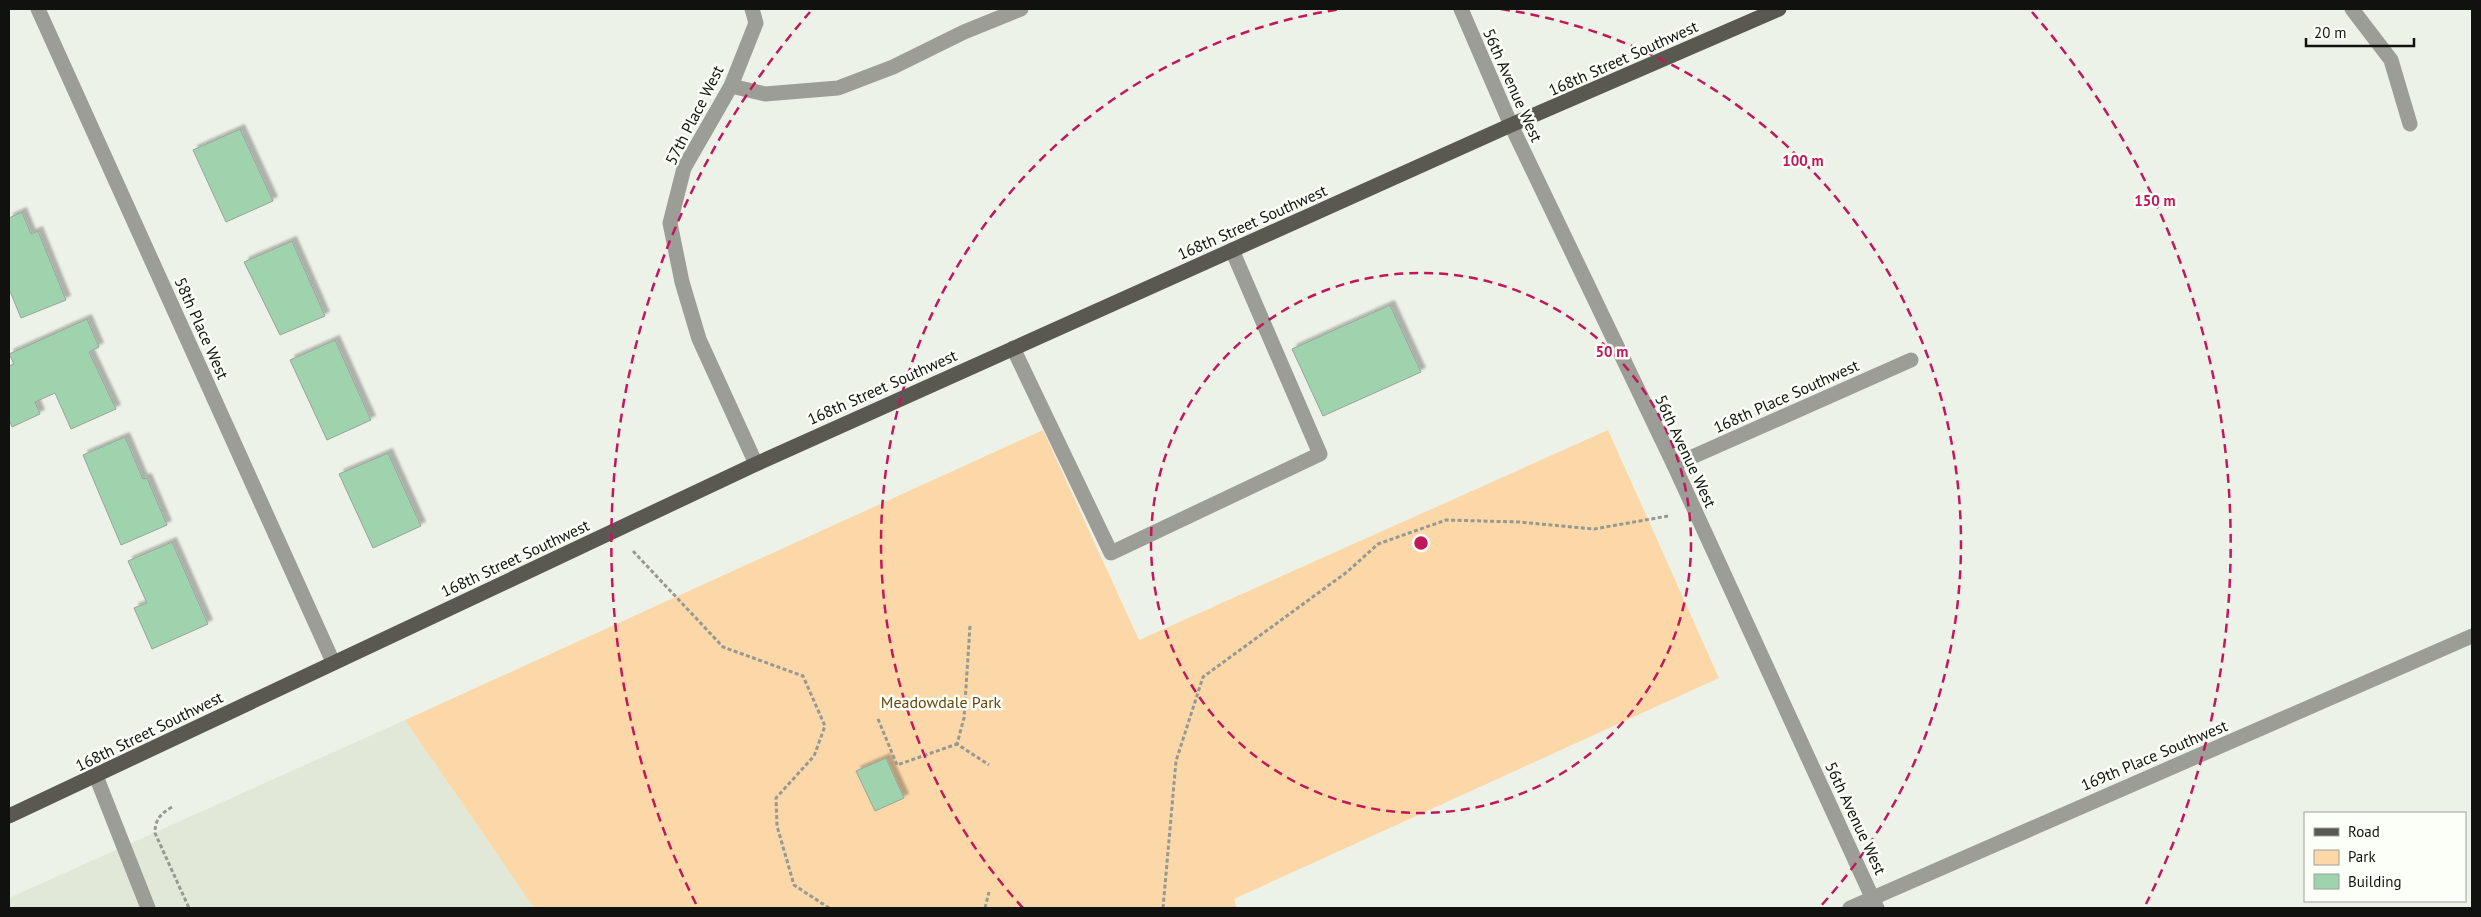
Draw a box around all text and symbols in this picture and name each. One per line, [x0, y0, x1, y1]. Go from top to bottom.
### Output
scale bar [2306, 15, 2414, 47]
street label: 168th Street Southwest [1545, 16, 1701, 100]
text: 20 m [2314, 23, 2347, 42]
street label: 56th Avenue West [1479, 25, 1547, 145]
street label: 57th Place West [660, 61, 728, 168]
text: 100 m [1782, 151, 1824, 170]
street label: 168th Street Southwest [1174, 180, 1330, 264]
text: 150 m [2134, 191, 2176, 210]
street label: 58th Place West [171, 274, 234, 382]
text: 50 m [1596, 342, 1628, 361]
street label: 168th Street Southwest [804, 345, 960, 429]
street label: 168th Place Southwest [1710, 355, 1862, 437]
street label: 56th Avenue West [1651, 391, 1721, 511]
street label: 168th Street Southwest [438, 515, 593, 601]
centre of rings [1412, 534, 1430, 552]
street label: 168th Street Southwest [72, 686, 226, 775]
park label: Meadowdale Park [881, 692, 1002, 712]
street label: 169th Place Southwest [2078, 715, 2231, 795]
street label: 56th Avenue West [1821, 758, 1891, 878]
legend [2304, 812, 2466, 902]
text: Road [2348, 822, 2380, 841]
text: Park [2348, 847, 2376, 866]
text: Building [2348, 872, 2402, 891]

